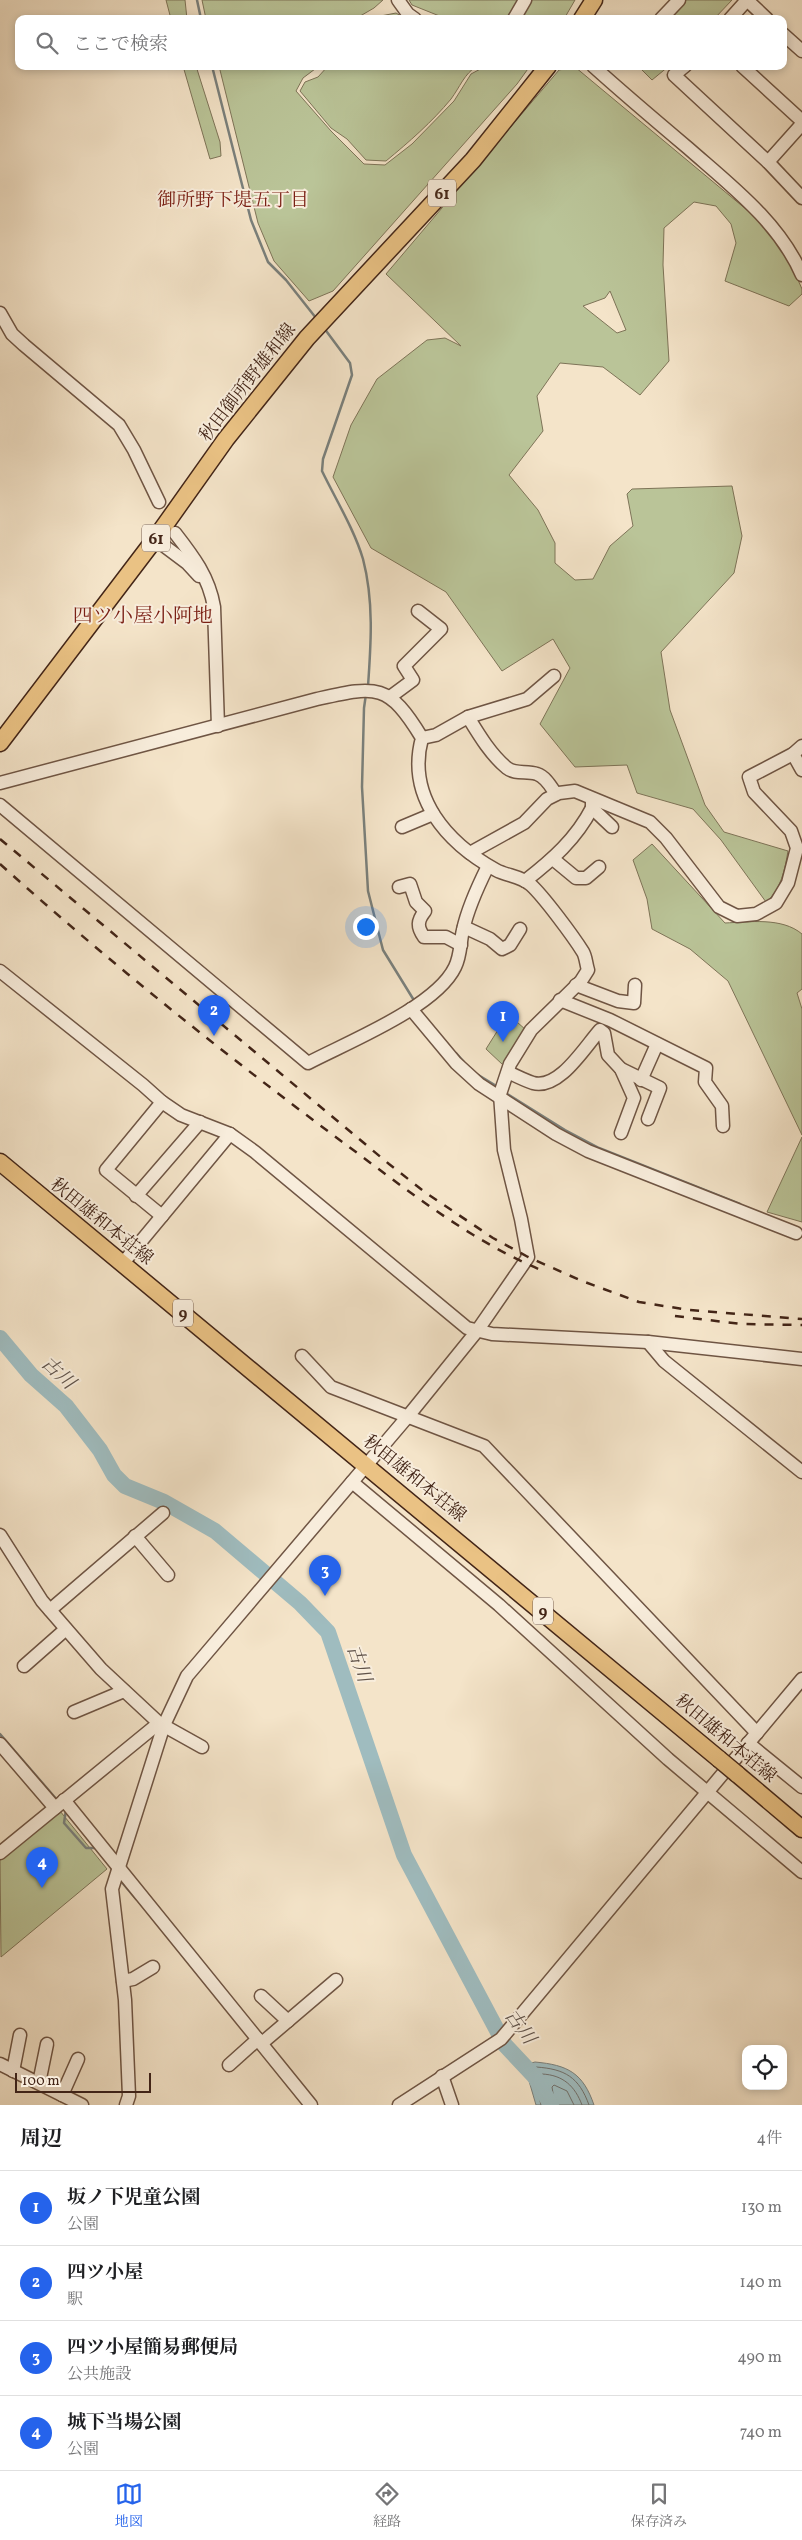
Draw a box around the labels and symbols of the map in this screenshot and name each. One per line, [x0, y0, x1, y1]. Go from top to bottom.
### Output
road number: 61 [428, 180, 456, 207]
district label: 御所野下堤五丁目 [157, 188, 309, 214]
street label: 秋田御所野雄和線 [194, 318, 302, 447]
road number: 61 [142, 524, 170, 552]
district label: 四ツ小屋小阿地 [73, 603, 213, 631]
your location [353, 914, 379, 940]
pin: 2 [198, 995, 230, 1036]
pin: 1 [487, 1001, 519, 1042]
street label: 秋田雄和本荘線 [44, 1173, 158, 1272]
road number: 9 [173, 1300, 193, 1326]
water label: 古川 [35, 1351, 82, 1397]
street label: 秋田雄和本荘線 [357, 1430, 471, 1529]
pin: 3 [309, 1555, 341, 1596]
road number: 9 [533, 1598, 553, 1624]
water label: 古川 [340, 1641, 377, 1688]
street label: 秋田雄和本荘線 [669, 1689, 781, 1789]
pin: 4 [26, 1847, 58, 1888]
water label: 古川 [498, 2004, 542, 2052]
scale bar [15, 2070, 151, 2093]

